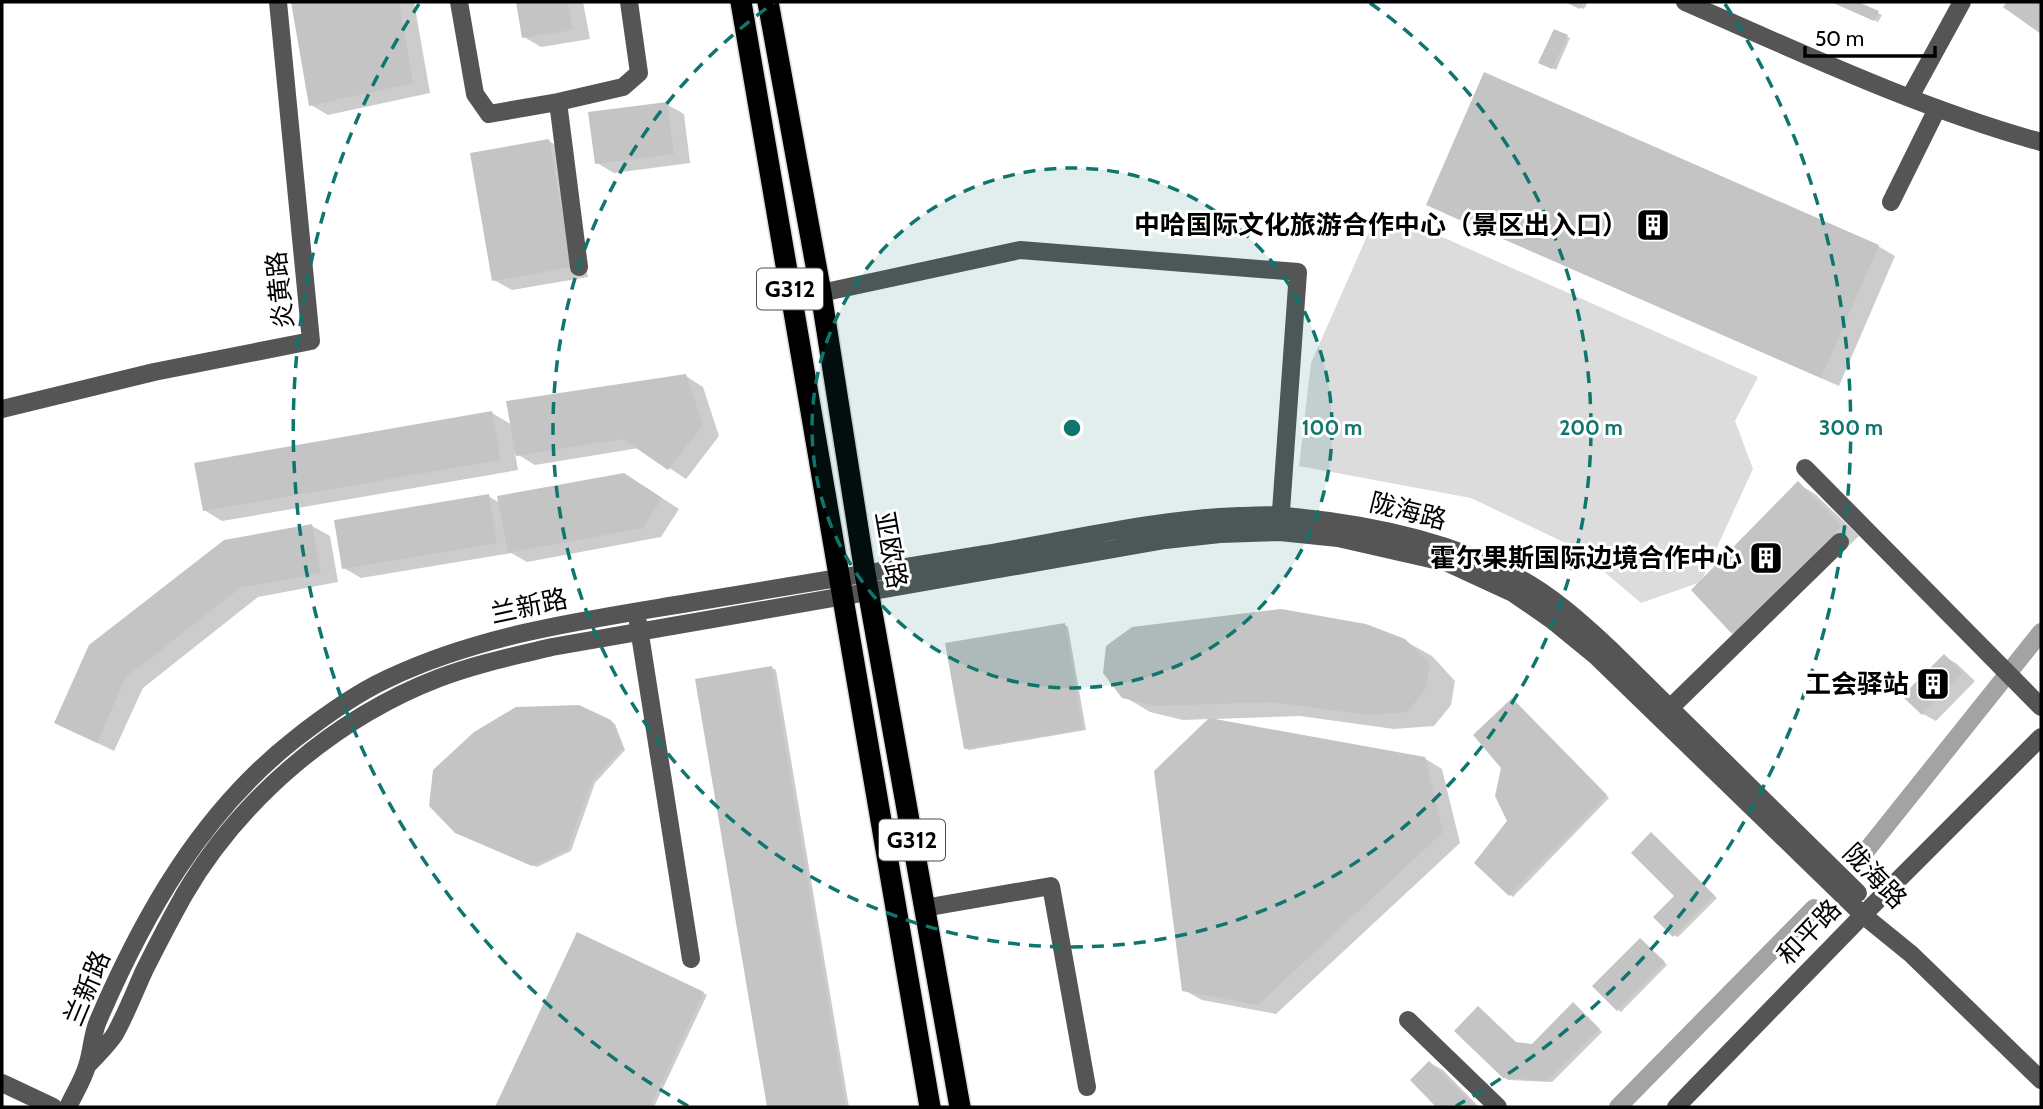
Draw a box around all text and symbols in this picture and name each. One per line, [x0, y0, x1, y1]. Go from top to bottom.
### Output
scale bar [1805, 14, 1934, 58]
text: 50 m [1815, 26, 1864, 51]
building icon: 中哈国际文化旅游合作中心（景区出入口） [1634, 206, 1672, 244]
place label: 中哈国际文化旅游合作中心（景区出入口） [1134, 209, 1628, 241]
street label: 炎黄路 [260, 250, 300, 330]
road number: G312 [757, 268, 823, 310]
text: 100 m [1302, 415, 1362, 440]
text: 200 m [1559, 415, 1623, 440]
text: 300 m [1819, 415, 1883, 440]
centre of rings [1060, 416, 1084, 440]
street label: 陇海路 [1366, 486, 1450, 536]
street label: 亚欧路 [868, 509, 914, 591]
building icon: 霍尔果斯国际边境合作中心 [1747, 539, 1785, 577]
place label: 霍尔果斯国际边境合作中心 [1430, 542, 1742, 574]
street label: 兰新路 [488, 582, 570, 630]
building icon: 工会驿站 [1914, 665, 1952, 703]
place label: 工会驿站 [1805, 668, 1909, 700]
road number: G312 [879, 820, 945, 860]
street label: 陇海路 [1836, 837, 1914, 915]
street label: 和平路 [1770, 893, 1848, 971]
street label: 兰新路 [57, 946, 117, 1030]

